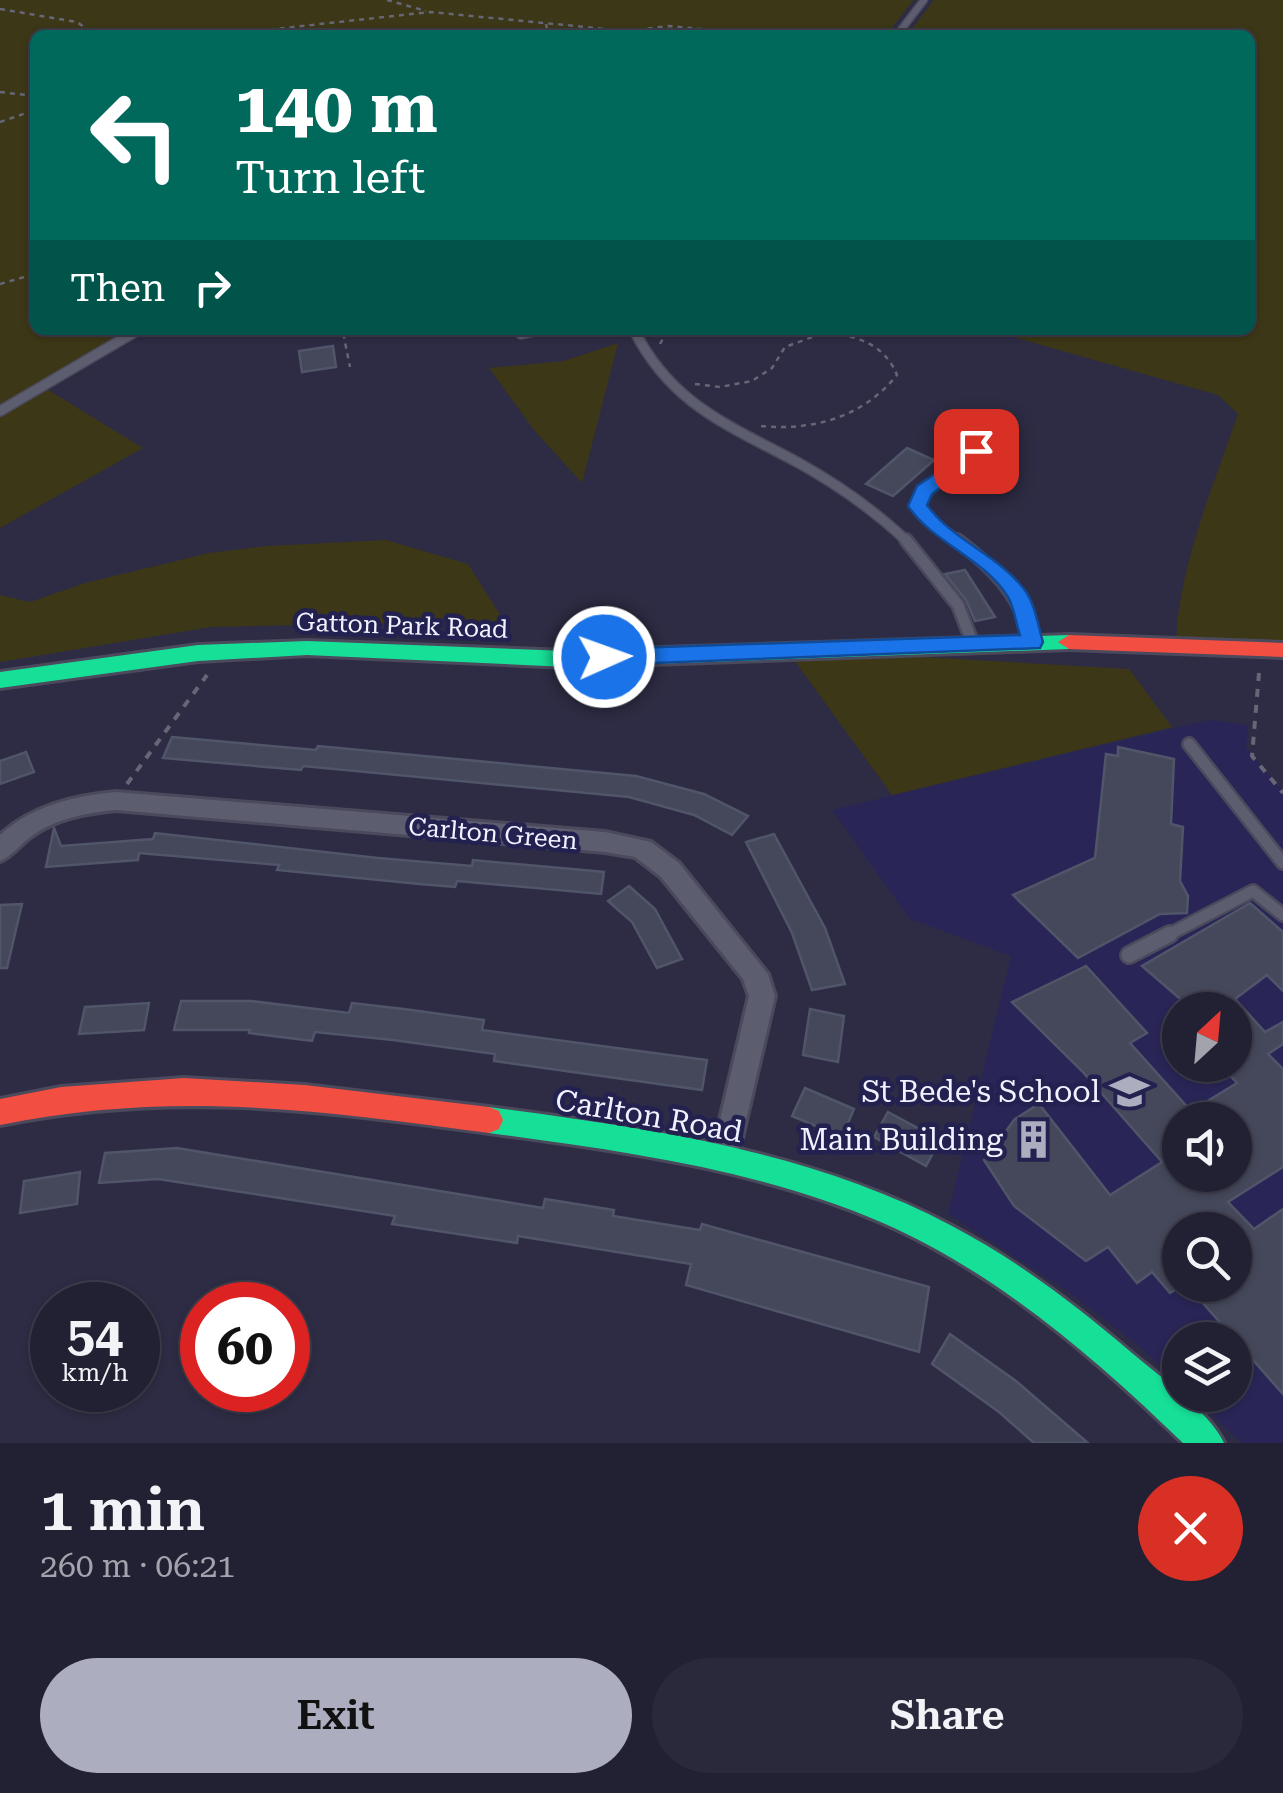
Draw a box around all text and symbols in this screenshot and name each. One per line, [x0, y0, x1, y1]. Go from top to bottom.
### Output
text: 140 m [235, 67, 438, 149]
icon: left [70, 70, 200, 200]
text: Turn left [235, 151, 425, 204]
icon: right [185, 260, 240, 315]
text: Then [70, 266, 165, 310]
pin [934, 409, 1019, 494]
icon: arrive [949, 424, 1004, 479]
position arrow [552, 605, 656, 709]
street label: Gatton Park Road [295, 607, 509, 644]
street label: Carlton Green [407, 812, 579, 855]
north arrow [1162, 992, 1252, 1082]
map controls [1162, 992, 1252, 1412]
school or university icon: St Bede's School [1109, 1071, 1151, 1113]
place label: St Bede's School [861, 1074, 1100, 1109]
street label: Carlton Road [553, 1082, 745, 1149]
button: sound [1162, 1102, 1252, 1192]
building icon: Main Building [1012, 1119, 1054, 1161]
place label: Main Building [799, 1122, 1003, 1157]
button: search [1162, 1212, 1252, 1302]
speed limit sign: 60 [180, 1282, 310, 1412]
text: 54 [67, 1306, 123, 1364]
button: layers [1162, 1322, 1252, 1412]
text: km/h [62, 1358, 128, 1387]
text: 1 min [40, 1474, 205, 1545]
button: close [1138, 1476, 1243, 1581]
text: 260 m · 06:21 [40, 1547, 235, 1585]
button: Exit [40, 1658, 632, 1773]
button: Share [652, 1658, 1243, 1773]

